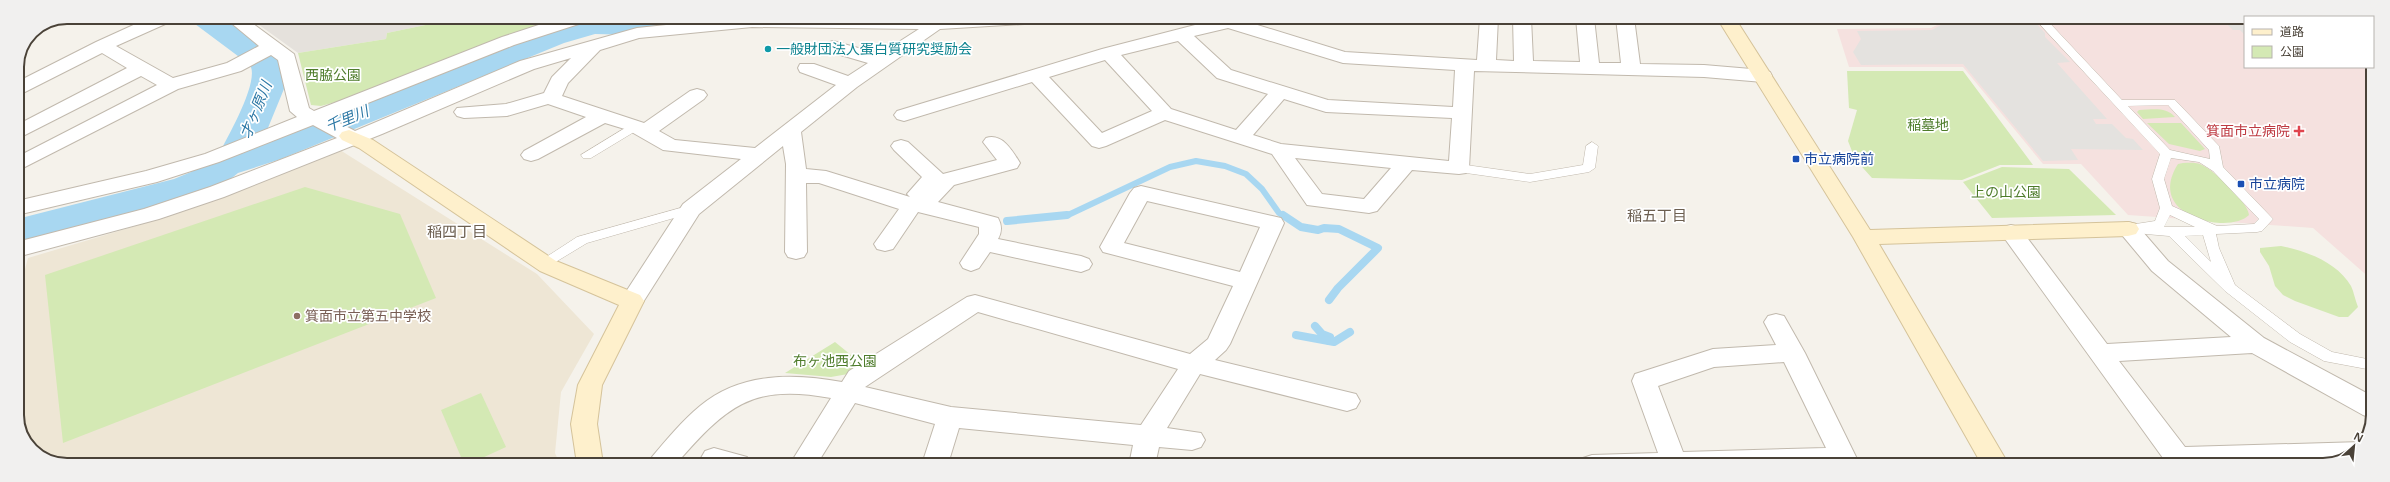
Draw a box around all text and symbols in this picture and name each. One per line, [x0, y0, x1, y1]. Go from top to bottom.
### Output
legend [2244, 16, 2374, 68]
text: 道路 [2280, 23, 2304, 40]
place label: 一般財団法人蛋白質研究奨励会 [776, 39, 972, 58]
text: 公園 [2280, 43, 2304, 60]
marker: 一般財団法人蛋白質研究奨励会 [763, 44, 773, 54]
park label: 西脇公園 [305, 65, 361, 84]
water label: 才ヶ原川 [235, 76, 276, 141]
water label: 千里川 [322, 100, 373, 136]
park label: 稲墓地 [1907, 115, 1949, 134]
place label: 箕面市立病院 [2206, 121, 2290, 140]
marker: 箕面市立病院 [2293, 125, 2305, 137]
place label: 市立病院前 [1804, 149, 1874, 168]
marker: 市立病院前 [1791, 154, 1801, 164]
place label: 市立病院 [2249, 174, 2305, 193]
marker: 市立病院 [2236, 179, 2246, 189]
park label: 上の山公園 [1971, 182, 2041, 201]
district label: 稲五丁目 [1627, 205, 1687, 225]
district label: 稲四丁目 [427, 221, 487, 241]
place label: 箕面市立第五中学校 [305, 306, 431, 325]
marker: 箕面市立第五中学校 [292, 311, 302, 321]
park label: 布ヶ池西公園 [793, 351, 877, 370]
north arrow [2334, 426, 2374, 466]
text: N [2351, 428, 2366, 445]

